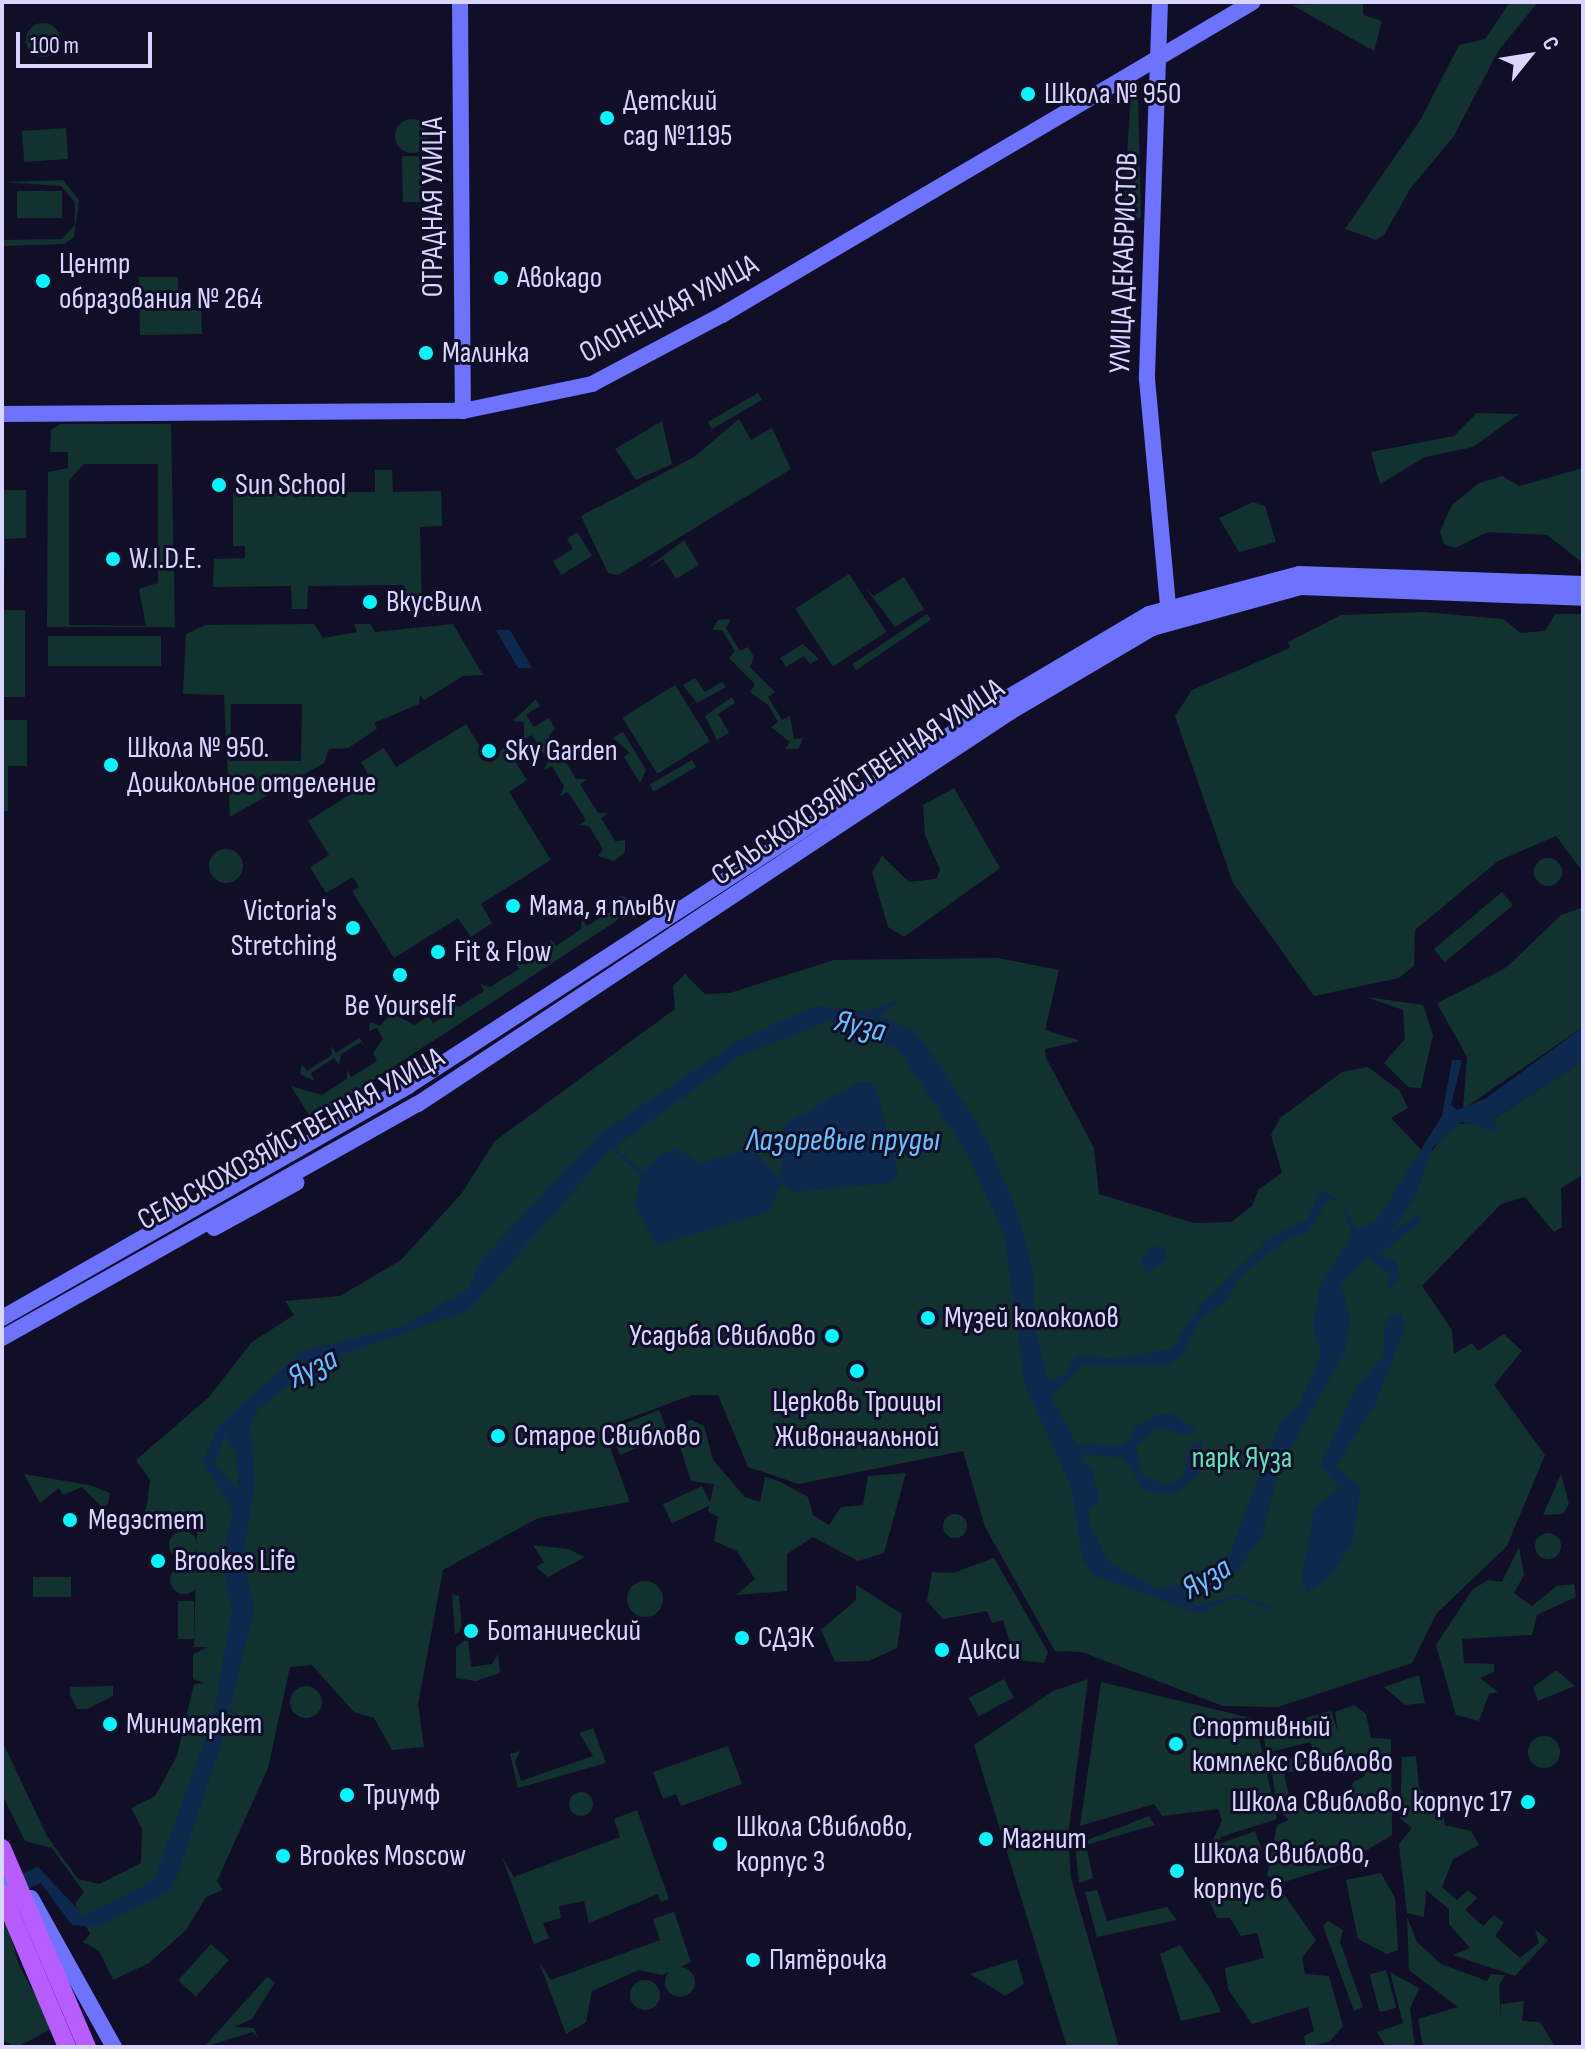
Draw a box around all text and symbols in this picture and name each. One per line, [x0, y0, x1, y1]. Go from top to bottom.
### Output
scale bar [20, 16, 156, 66]
north arrow [1489, 16, 1569, 96]
text: 100 m [30, 31, 79, 60]
text: С [1536, 32, 1565, 55]
place label: Школа № 950 [1044, 76, 1181, 112]
place label: Детский сад №1195 [623, 83, 732, 154]
marker: Школа № 950 [1019, 85, 1037, 103]
marker: Детский сад №1195 [598, 109, 616, 127]
street label: ОТРАДНАЯ УЛИЦА [415, 117, 451, 297]
street label: УЛИЦА ДЕКАБРИСТОВ [1102, 152, 1146, 374]
place label: Центр образования № 264 [59, 246, 263, 316]
street label: ОЛОНЕЦКАЯ УЛИЦА [573, 247, 765, 371]
place label: Авокадо [517, 260, 602, 296]
marker: Авокадо [492, 269, 510, 287]
marker: Центр образования № 264 [34, 272, 52, 290]
place label: Малинка [442, 335, 530, 371]
marker: Малинка [417, 344, 435, 362]
place label: Sun School [235, 467, 346, 503]
marker: Sun School [210, 476, 228, 494]
place label: W.I.D.E. [129, 541, 202, 577]
marker: W.I.D.E. [104, 550, 122, 568]
place label: ВкусВилл [386, 584, 482, 620]
marker: ВкусВилл [361, 593, 379, 611]
street label: СЕЛЬСКОХОЗЯЙСТВЕННАЯ УЛИЦА [705, 671, 1011, 893]
place label: Школа № 950. Дошкольное отделение [127, 730, 376, 800]
place label: Sky Garden [505, 733, 618, 769]
marker: Sky Garden [480, 742, 498, 760]
marker: Школа № 950. Дошкольное отделение [102, 756, 120, 774]
place label: Мама, я плыву [529, 888, 676, 924]
place label: Victoria's Stretching [231, 893, 337, 964]
marker: Мама, я плыву [504, 897, 522, 915]
marker: Victoria's Stretching [344, 919, 362, 937]
place label: Fit & Flow [454, 934, 551, 970]
marker: Fit & Flow [429, 943, 447, 961]
marker: Be Yourself [391, 966, 409, 984]
place label: Be Yourself [344, 988, 456, 1024]
water label: Яуза [831, 1003, 889, 1051]
street label: СЕЛЬСКОХОЗЯЙСТВЕННАЯ УЛИЦА [132, 1040, 450, 1238]
water label: Лазоревые пруды [746, 1122, 940, 1160]
place label: Музей колоколов [944, 1300, 1119, 1336]
marker: Музей колоколов [919, 1309, 937, 1327]
place label: Усадьба Свиблово [629, 1318, 816, 1354]
marker: Усадьба Свиблово [823, 1327, 841, 1345]
water label: Яуза [282, 1340, 344, 1398]
marker: Церковь Троицы Живоначальной [848, 1362, 866, 1380]
place label: Церковь Троицы Живоначальной [772, 1384, 942, 1454]
place label: Старое Свиблово [514, 1418, 701, 1454]
marker: Старое Свиблово [489, 1427, 507, 1445]
park label: парк Яуза [1192, 1440, 1292, 1476]
place label: Медэстет [88, 1502, 204, 1538]
marker: Медэстет [59, 1509, 81, 1531]
place label: Brookes Life [174, 1543, 296, 1579]
water label: Яуза [1175, 1549, 1239, 1609]
marker: Brookes Life [149, 1552, 167, 1570]
place label: Ботанический [487, 1613, 641, 1649]
place label: СДЭК [758, 1620, 814, 1656]
marker: Ботанический [462, 1622, 480, 1640]
marker: СДЭК [733, 1629, 751, 1647]
place label: Дикси [958, 1632, 1020, 1668]
marker: Дикси [933, 1641, 951, 1659]
place label: Минимаркет [126, 1706, 262, 1742]
place label: Спортивный комплекс Свиблово [1192, 1709, 1393, 1780]
marker: Минимаркет [101, 1715, 119, 1733]
marker: Спортивный комплекс Свиблово [1167, 1735, 1185, 1753]
place label: Триумф [363, 1777, 440, 1813]
place label: Школа Свиблово, корпус 17 [1231, 1784, 1512, 1820]
marker: Триумф [338, 1786, 356, 1804]
marker: Школа Свиблово, корпус 17 [1519, 1793, 1537, 1811]
place label: Школа Свиблово, корпус 3 [736, 1809, 913, 1880]
place label: Магнит [1002, 1821, 1087, 1857]
marker: Магнит [977, 1830, 995, 1848]
marker: Школа Свиблово, корпус 3 [711, 1835, 729, 1853]
place label: Школа Свиблово, корпус 6 [1193, 1836, 1370, 1906]
place label: Brookes Moscow [299, 1838, 466, 1874]
marker: Brookes Moscow [274, 1847, 292, 1865]
marker: Школа Свиблово, корпус 6 [1168, 1862, 1186, 1880]
place label: Пятёрочка [769, 1942, 887, 1978]
marker: Пятёрочка [744, 1951, 762, 1969]

